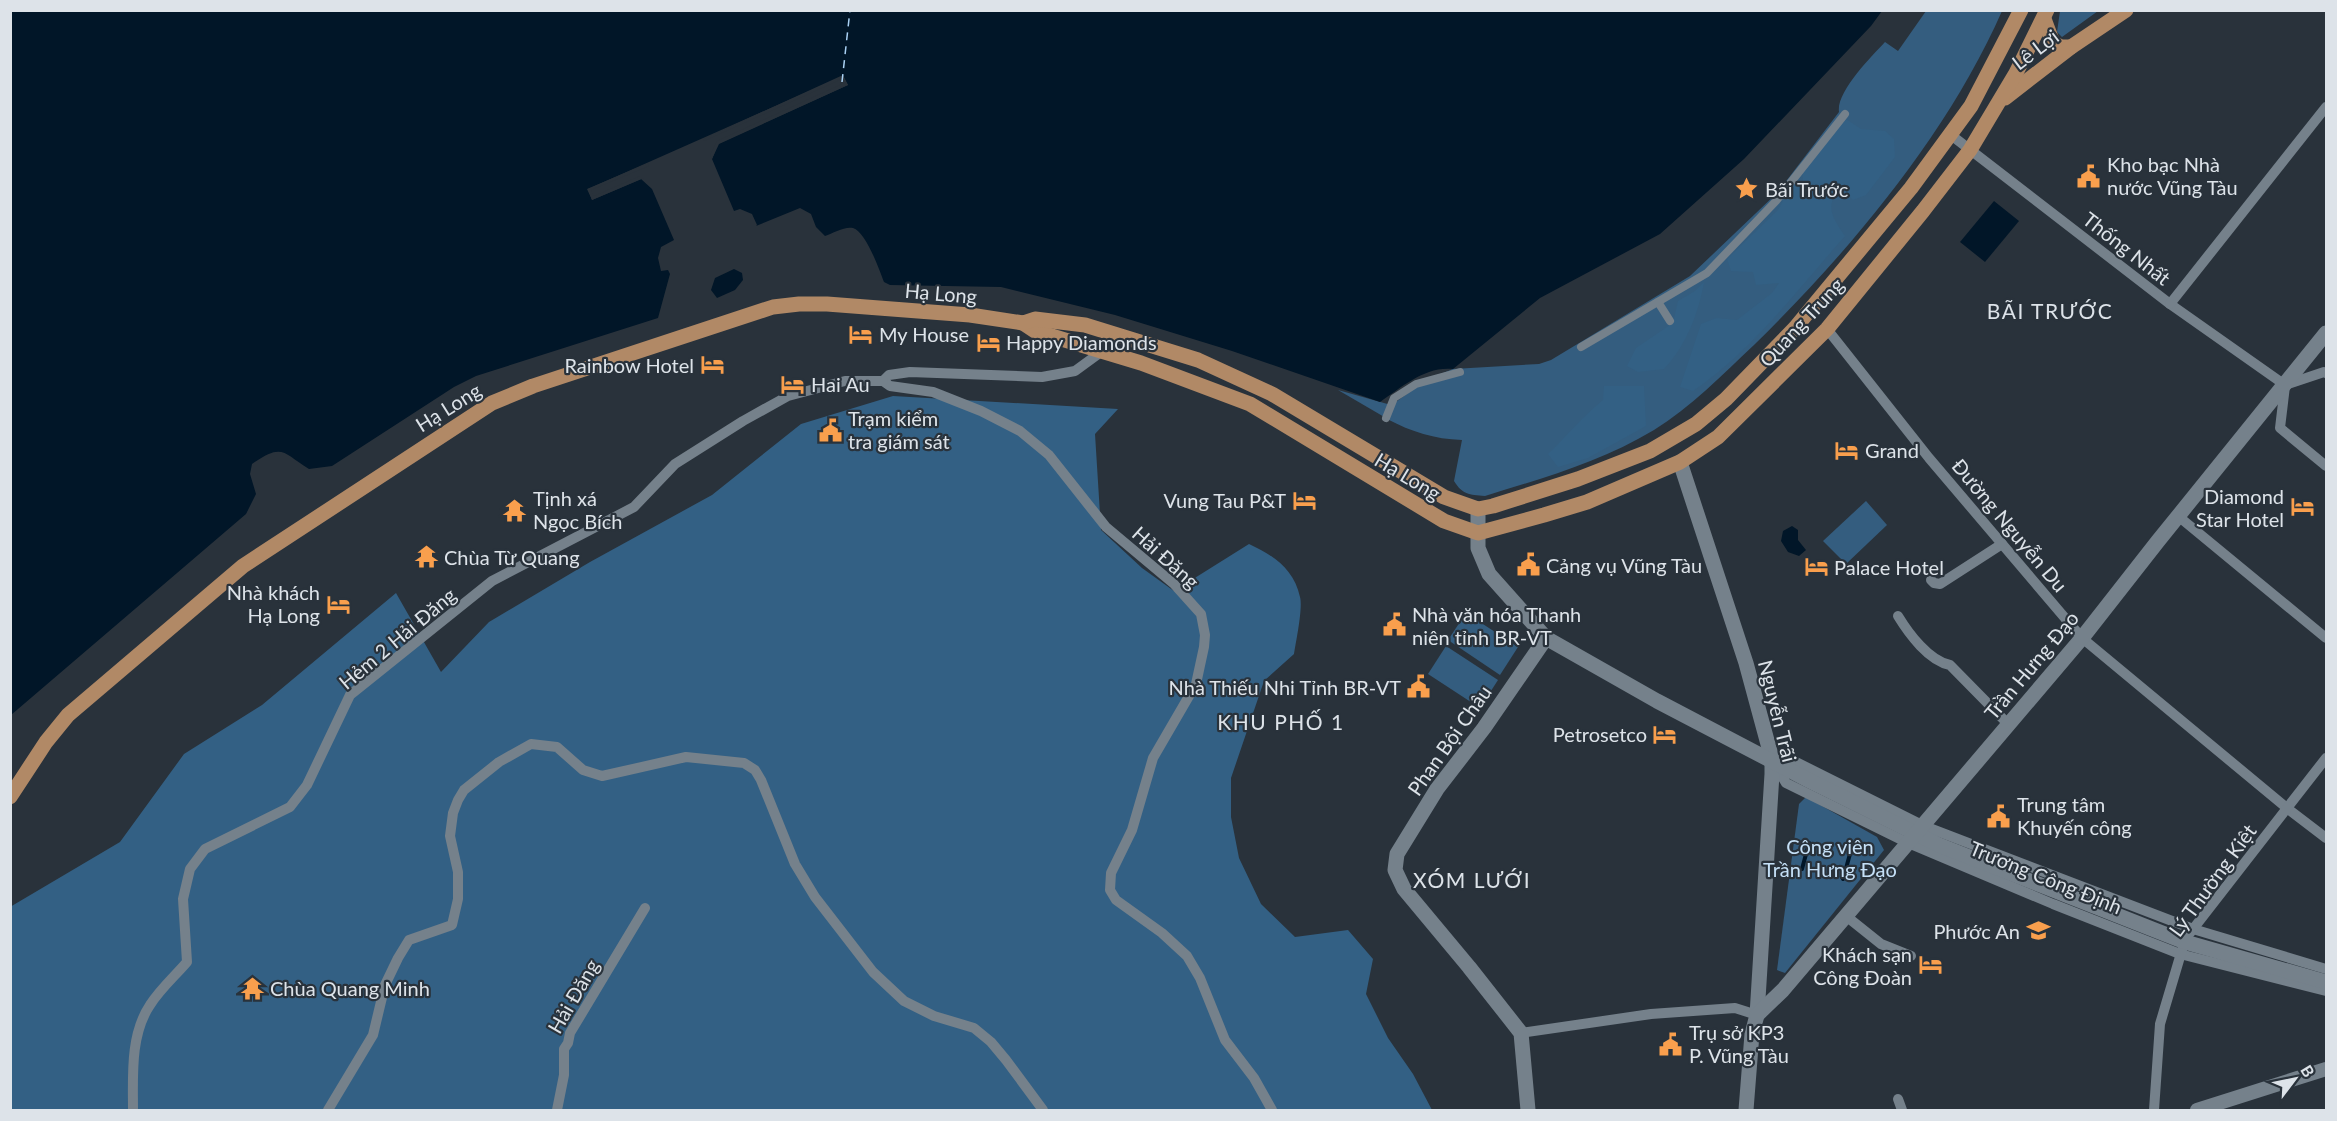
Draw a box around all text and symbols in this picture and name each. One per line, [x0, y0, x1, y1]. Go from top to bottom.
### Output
street label: Lê Lợi [2007, 24, 2063, 74]
place label: Kho bạc Nhà nước Vũng Tàu [2107, 152, 2238, 199]
public building icon: Kho bạc Nhà nước Vũng Tàu [2076, 163, 2102, 189]
place icon: Bãi Trước [1734, 176, 1760, 202]
place label: Bãi Trước [1765, 177, 1849, 201]
street label: Thống Nhất [2079, 207, 2175, 289]
street label: Quang Trung [1754, 273, 1848, 371]
street label: Hạ Long [904, 278, 978, 308]
district label: BÃI TRƯỚC [1987, 298, 2113, 323]
hotel icon: My House [848, 321, 874, 347]
place label: My House [879, 322, 969, 346]
hotel icon: Happy Diamonds [975, 329, 1001, 355]
place label: Happy Diamonds [1006, 330, 1157, 354]
hotel icon: Rainbow Hotel [699, 352, 725, 378]
place label: Rainbow Hotel [564, 353, 694, 377]
hotel icon: Hai Au [780, 371, 806, 397]
place label: Hai Au [811, 372, 870, 396]
street label: Hạ Long [411, 378, 485, 436]
place label: Trạm kiểm tra giám sát [848, 406, 950, 453]
public building icon: Trạm kiểm tra giám sát [817, 417, 843, 443]
hotel icon: Grand [1834, 437, 1860, 463]
place label: Grand [1865, 438, 1919, 462]
street label: Hạ Long [1371, 447, 1445, 505]
street label: Đường Nguyễn Du [1947, 454, 2073, 596]
place label: Diamond Star Hotel [2196, 484, 2284, 531]
place label: Tịnh xá Ngọc Bích [533, 486, 622, 533]
hotel icon: Vung Tau P&T [1291, 487, 1317, 513]
place label: Vung Tau P&T [1164, 488, 1286, 512]
hotel icon: Diamond Star Hotel [2289, 494, 2315, 520]
temple icon: Tịnh xá Ngọc Bích [502, 497, 528, 523]
street label: Hải Đăng [1128, 521, 1204, 593]
temple icon: Chùa Từ Quang [413, 544, 439, 570]
place label: Chùa Từ Quang [444, 545, 580, 569]
public building icon: Cảng vụ Vũng Tàu [1515, 552, 1541, 578]
place label: Cảng vụ Vũng Tàu [1546, 553, 1702, 577]
hotel icon: Palace Hotel [1803, 554, 1829, 580]
place label: Palace Hotel [1834, 555, 1944, 579]
place label: Nhà khách Hạ Long [227, 580, 320, 627]
street label: Hẻm 2 Hải Đăng [334, 582, 460, 694]
hotel icon: Nhà khách Hạ Long [325, 591, 351, 617]
place label: Nhà văn hóa Thanh niên tỉnh BR-VT [1412, 602, 1581, 649]
street label: Trần Hưng Đạo [1979, 606, 2083, 724]
public building icon: Nhà văn hóa Thanh niên tỉnh BR-VT [1381, 612, 1407, 638]
street label: Nguyễn Trãi [1754, 658, 1802, 764]
public building icon: Nhà Thiếu Nhi Tỉnh BR-VT [1406, 674, 1432, 700]
place label: Nhà Thiếu Nhi Tỉnh BR-VT [1169, 675, 1401, 699]
street label: Phan Bội Châu [1402, 680, 1496, 800]
district label: KHU PHỐ 1 [1217, 709, 1345, 734]
hotel icon: Petrosetco [1652, 721, 1678, 747]
place label: Petrosetco [1553, 722, 1647, 746]
place label: Trung tâm Khuyến công [2017, 792, 2132, 839]
public building icon: Trung tâm Khuyến công [1986, 803, 2012, 829]
street label: Lý Thường Kiệt [2163, 819, 2261, 941]
park label: Công viên Trần Hưng Đạo [1763, 834, 1897, 881]
street label: Trương Công Định [1966, 836, 2126, 918]
district label: XÓM LƯỚI [1413, 867, 1531, 892]
school or university icon: Phước An [2025, 918, 2051, 944]
place label: Phước An [1933, 919, 2020, 943]
place label: Khách sạn Công Đoàn [1813, 942, 1912, 989]
hotel icon: Khách sạn Công Đoàn [1917, 952, 1943, 978]
street label: Hải Đăng [542, 955, 604, 1037]
temple icon: Chùa Quang Minh [239, 975, 265, 1001]
place label: Chùa Quang Minh [270, 976, 430, 1000]
place label: Trụ sở KP3 P. Vũng Tàu [1689, 1020, 1789, 1067]
public building icon: Trụ sở KP3 P. Vũng Tàu [1658, 1031, 1684, 1057]
north arrow [2265, 1049, 2325, 1109]
text: B [2297, 1061, 2319, 1080]

